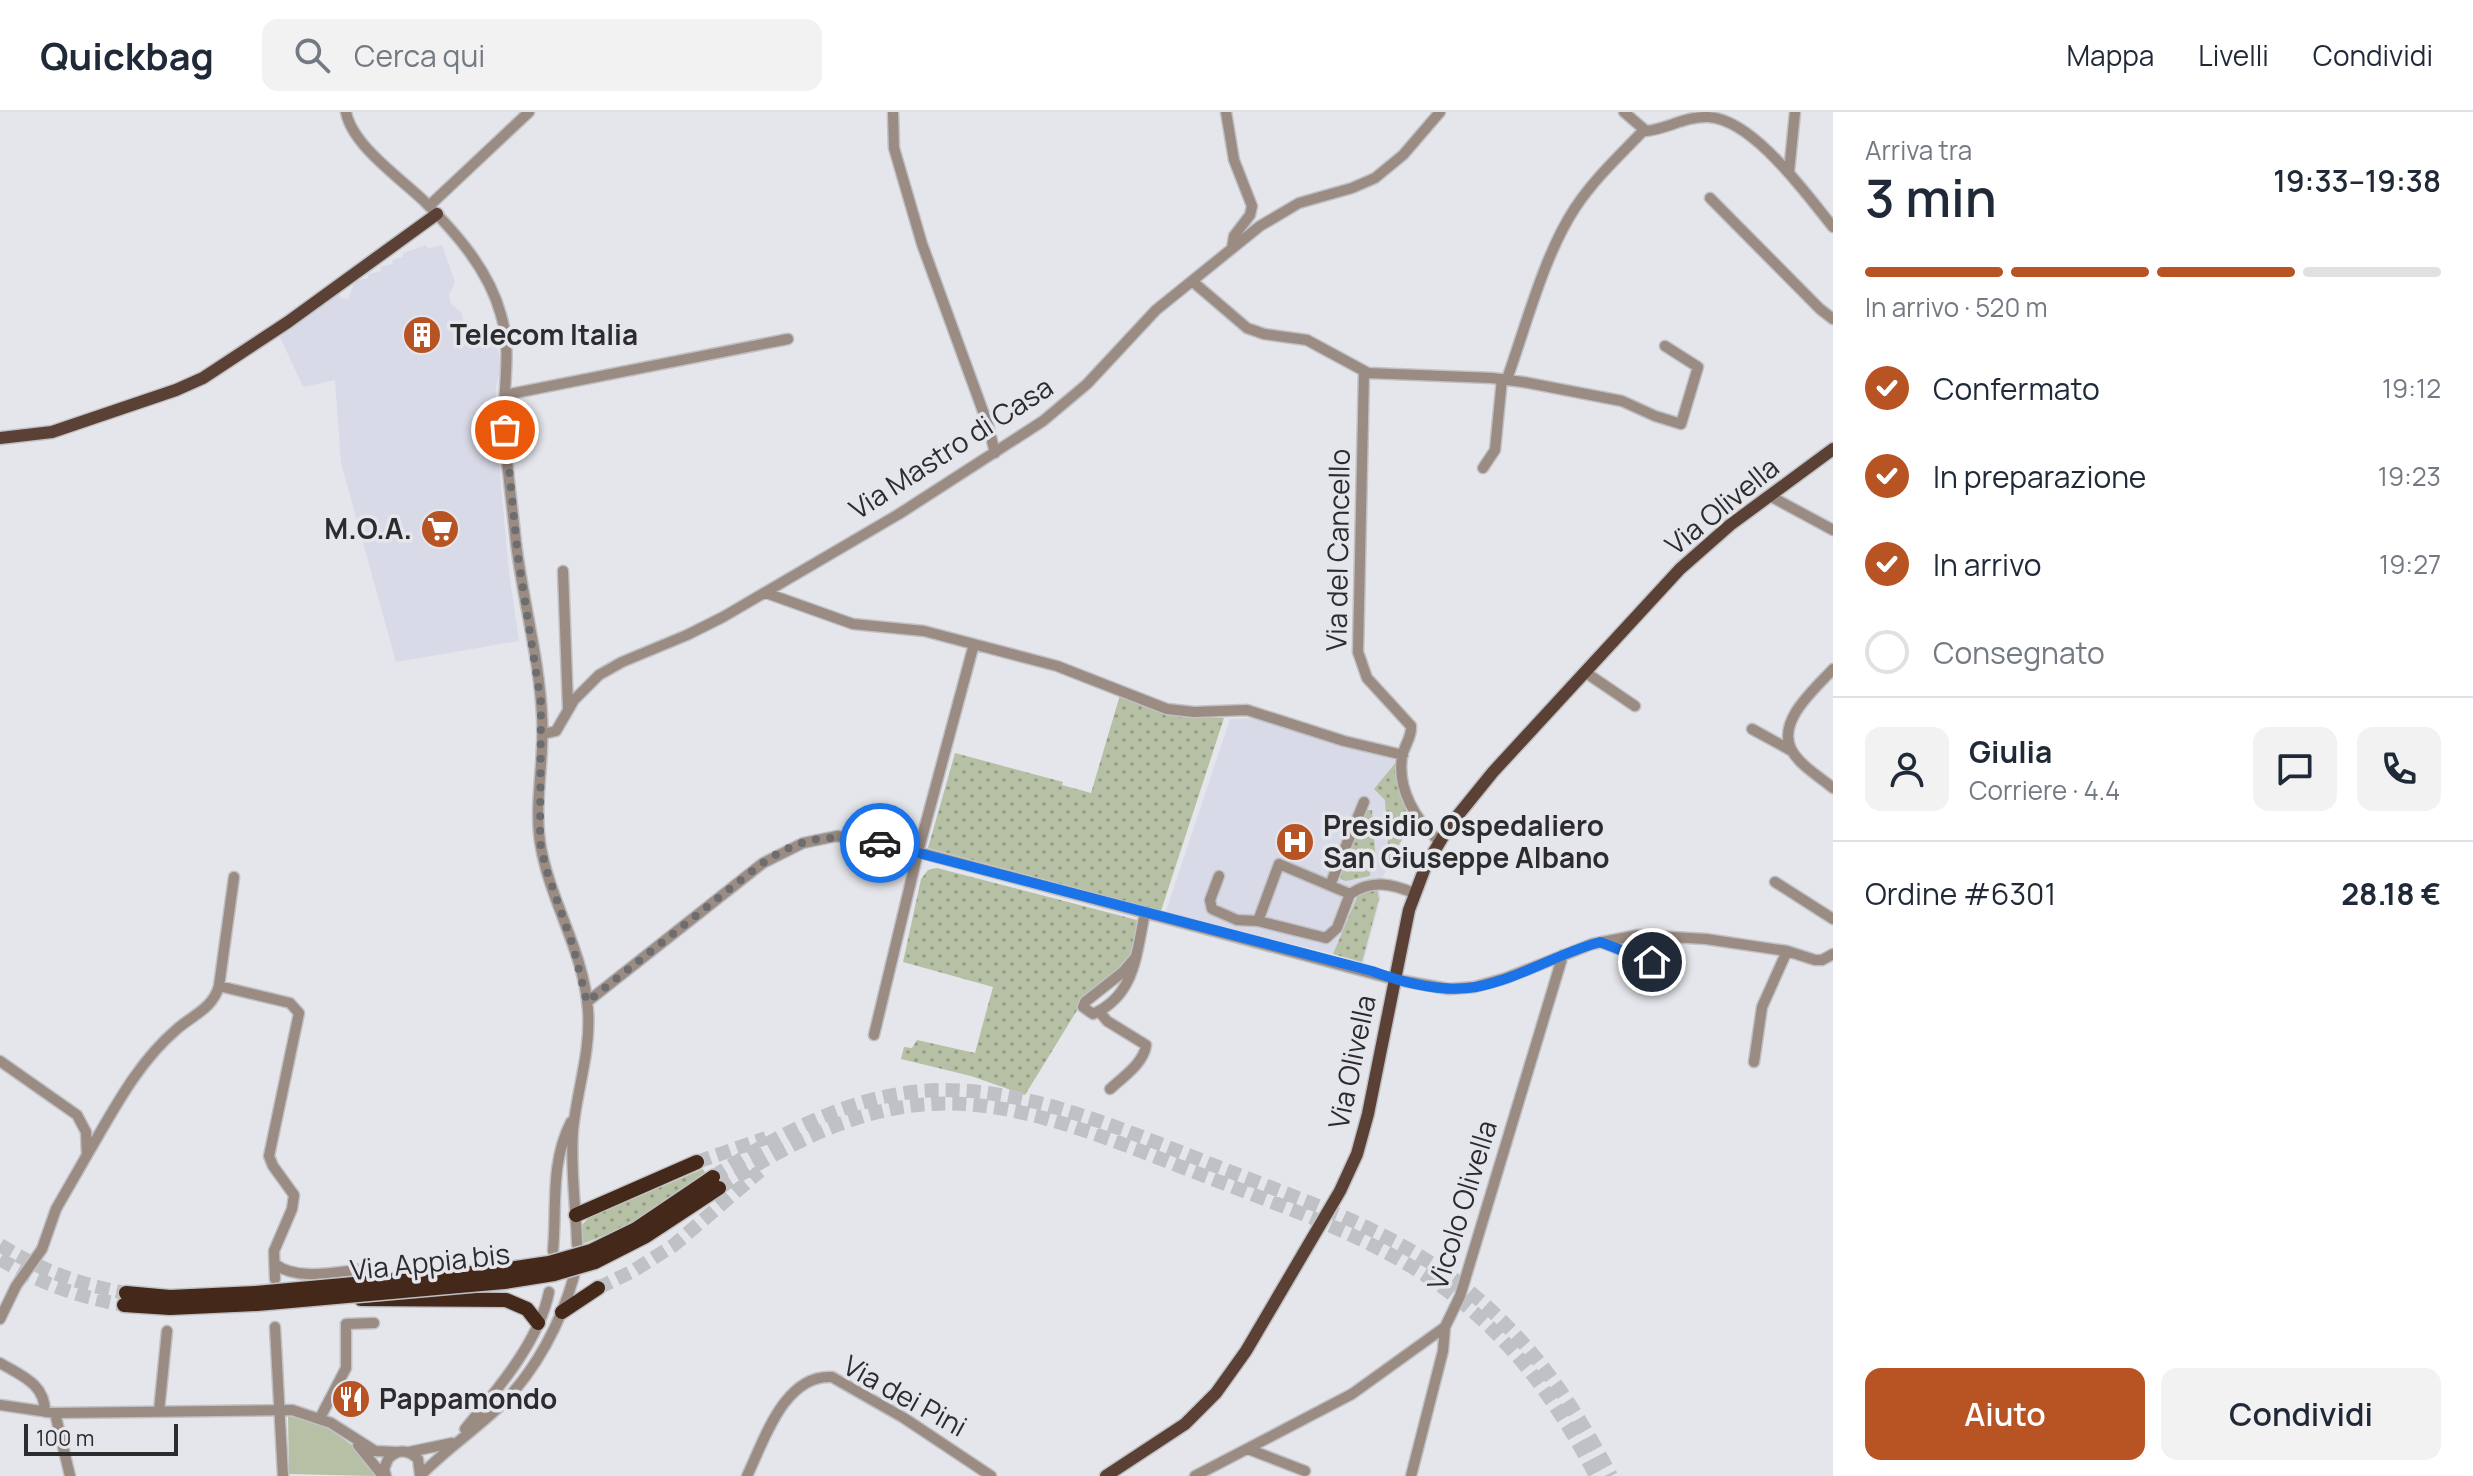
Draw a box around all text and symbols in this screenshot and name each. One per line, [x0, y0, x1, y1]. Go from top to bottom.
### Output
search box [262, 19, 822, 91]
text: Quickbag [40, 29, 214, 81]
icon: search [290, 33, 334, 77]
text: Cerca qui [354, 35, 485, 76]
text: Mappa [2067, 36, 2154, 74]
text: Livelli [2198, 36, 2269, 74]
text: Condividi [2313, 36, 2433, 74]
text: Arriva tra [1865, 132, 1972, 168]
text: 19:33–19:38 [2273, 160, 2441, 201]
text: 3 min [1865, 162, 1997, 233]
text: In arrivo · 520 m [1865, 289, 2048, 325]
building icon: Telecom Italia [401, 314, 443, 356]
place label: Telecom Italia [450, 315, 638, 353]
icon: check [1865, 366, 1909, 410]
street label: Via Mastro di Casa [841, 367, 1060, 527]
text: Confermato [1933, 368, 2100, 409]
text: 19:12 [2382, 370, 2441, 406]
pin [471, 396, 539, 464]
icon: bag [483, 408, 527, 452]
street label: Via del Cancello [1316, 448, 1358, 651]
street label: Via Olivella [1657, 448, 1786, 563]
icon: check [1865, 454, 1909, 498]
text: In preparazione [1933, 456, 2146, 497]
text: 19:23 [2378, 458, 2441, 494]
supermarket icon: M.O.A. [419, 508, 461, 550]
place label: M.O.A. [324, 509, 412, 547]
icon: check [1865, 542, 1909, 586]
text: In arrivo [1933, 544, 2042, 585]
text: 19:27 [2379, 546, 2441, 582]
text: Consegnato [1933, 632, 2105, 673]
button: person [1865, 727, 1949, 811]
button: chat [2253, 727, 2337, 811]
button: phone [2357, 727, 2441, 811]
text: Giulia [1969, 731, 2052, 772]
text: Corriere · 4.4 [1969, 772, 2120, 808]
courier [840, 803, 920, 883]
place label: Presidio Ospedaliero San Giuseppe Albano [1323, 806, 1610, 876]
icon: car [858, 821, 902, 865]
hospital icon: Presidio Ospedaliero San Giuseppe Albano [1274, 821, 1316, 863]
text: Ordine #6301 [1865, 873, 2056, 914]
text: 28.18 € [2341, 873, 2441, 914]
pin [1618, 928, 1686, 996]
icon: home [1630, 940, 1674, 984]
street label: Via Olivella [1318, 991, 1384, 1132]
street label: Vicolo Olivella [1417, 1115, 1505, 1294]
street label: Via Appia bis [348, 1234, 512, 1288]
street label: Via dei Pini [837, 1346, 974, 1445]
button: Aiuto [1865, 1368, 2145, 1460]
button: Condividi [2161, 1368, 2441, 1460]
restaurant icon: Pappamondo [330, 1378, 372, 1420]
place label: Pappamondo [379, 1379, 557, 1417]
scale bar [24, 1420, 178, 1456]
text: 100 m [36, 1423, 94, 1453]

